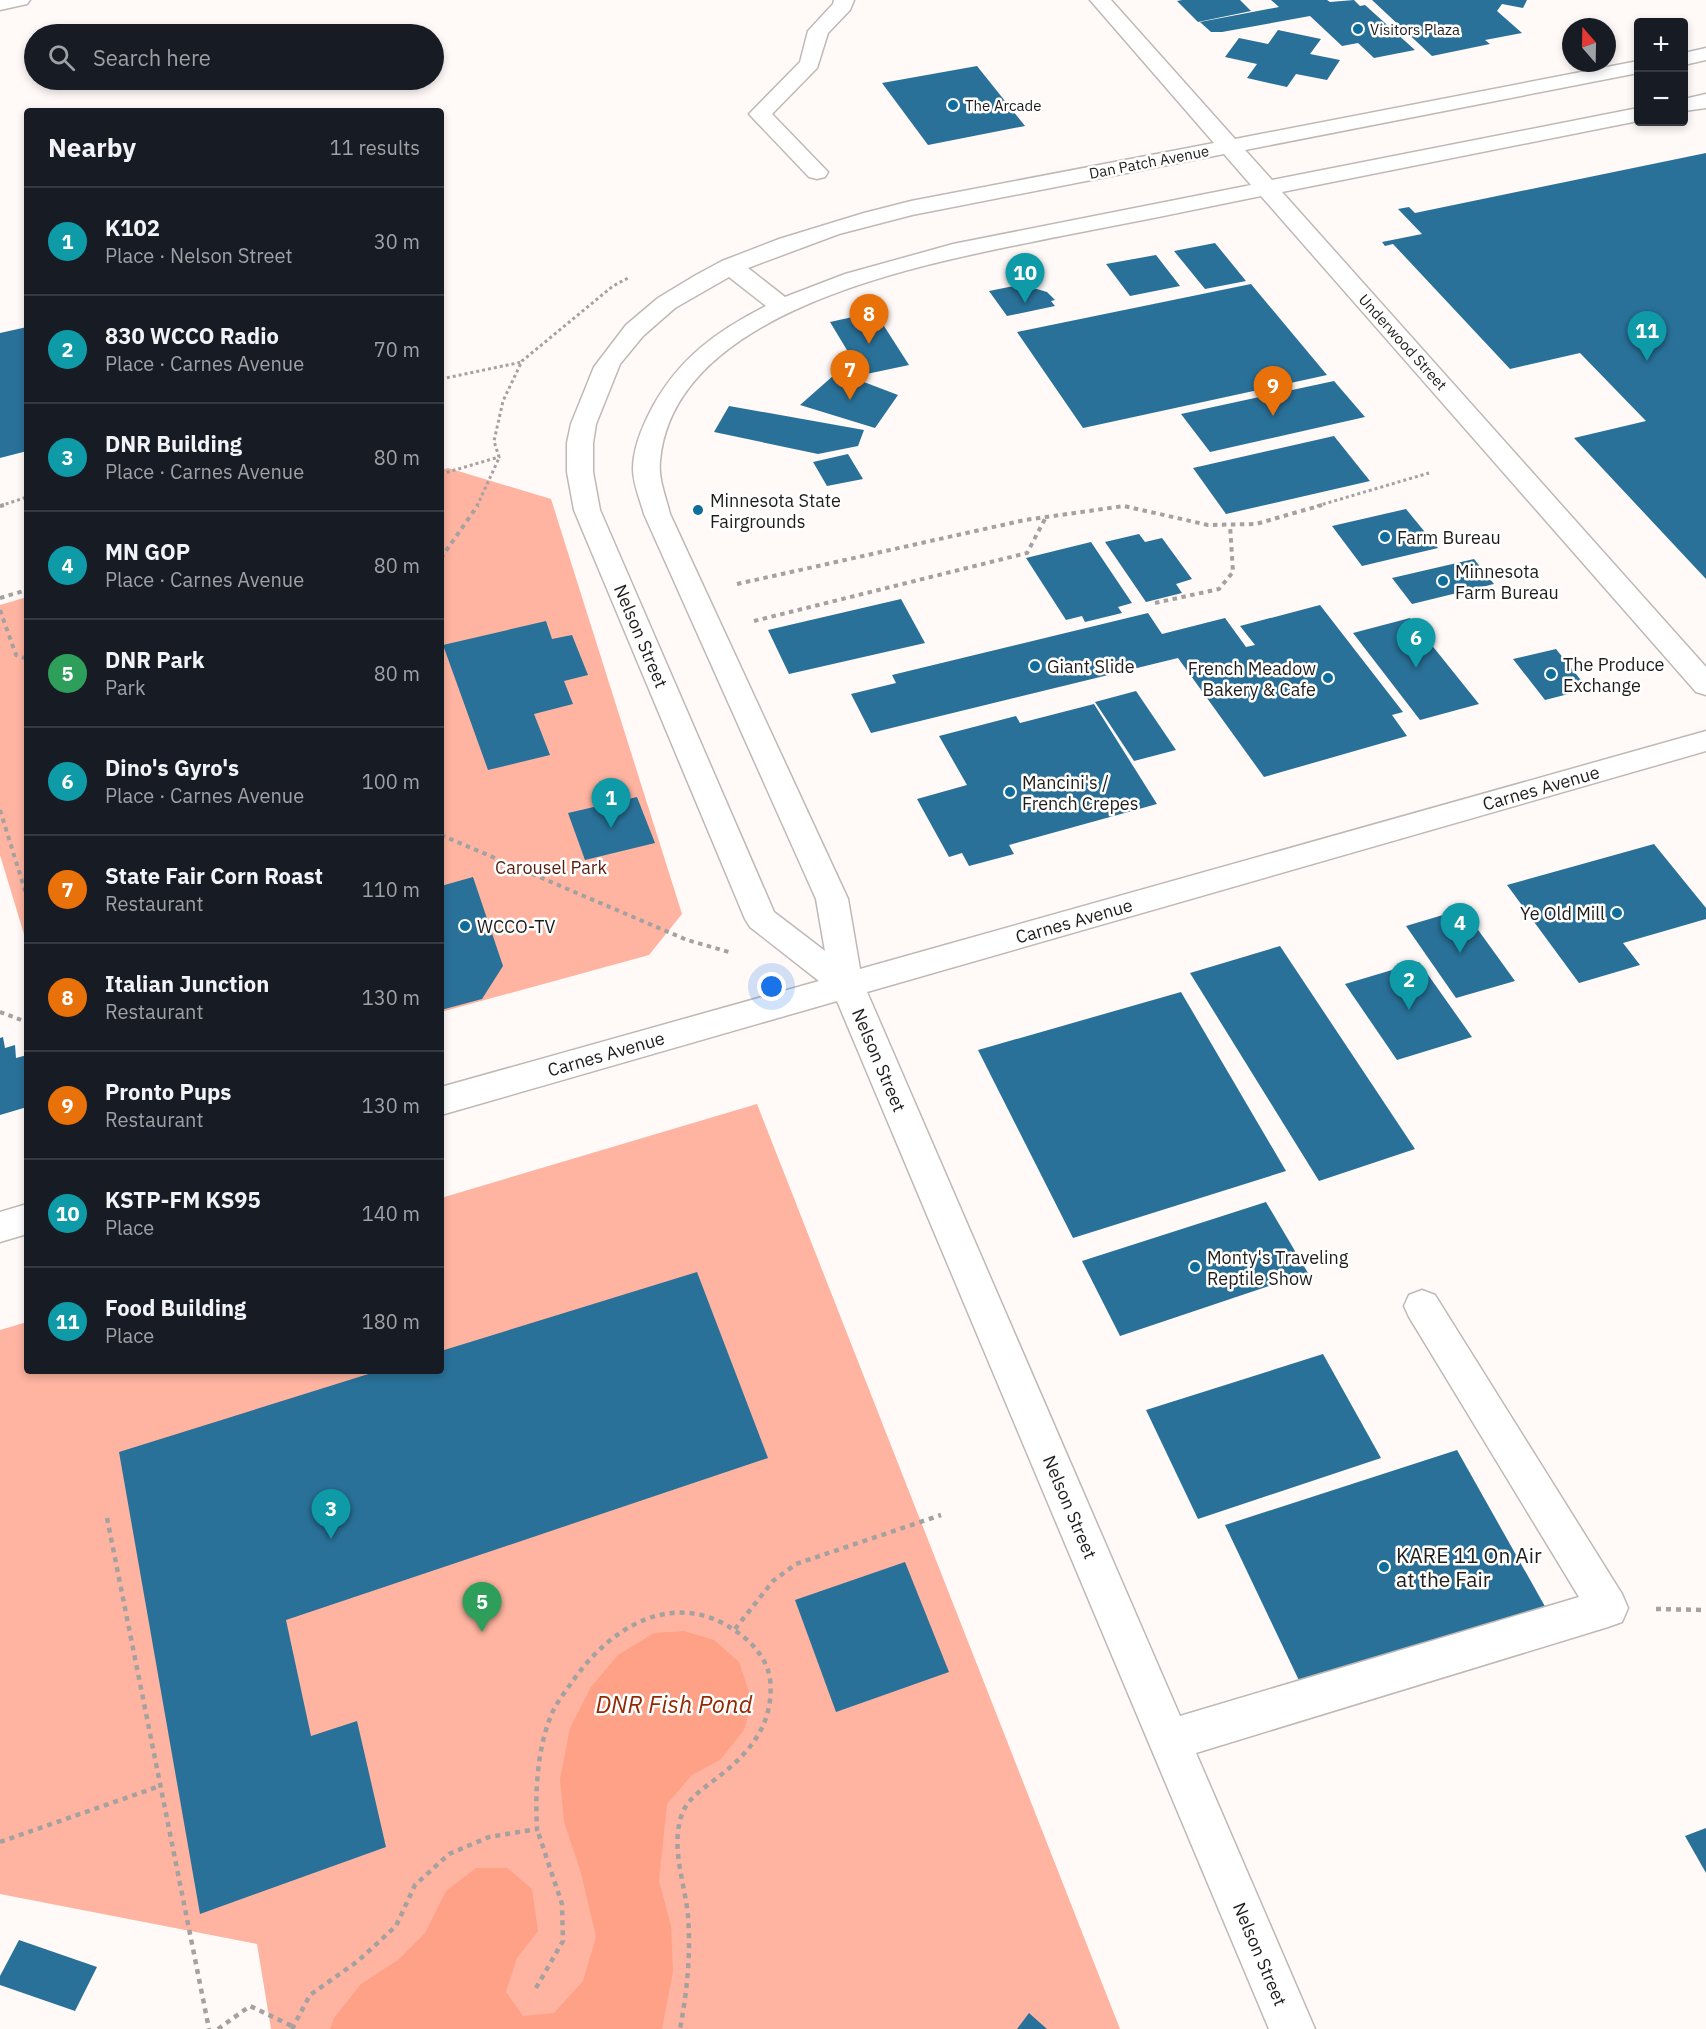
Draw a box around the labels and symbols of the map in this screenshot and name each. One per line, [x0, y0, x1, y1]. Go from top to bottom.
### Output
north arrow [1562, 18, 1616, 72]
place label: Visitors Plaza [1370, 20, 1460, 39]
marker: Visitors Plaza [1351, 22, 1365, 36]
place label: The Arcade [965, 96, 1041, 115]
marker: The Arcade [946, 98, 960, 112]
street label: Dan Patch Avenue [1087, 141, 1211, 183]
pin: 10 [1006, 254, 1044, 303]
street label: Underwood Street [1355, 290, 1451, 394]
pin: 8 [850, 294, 888, 344]
pin: 11 [1628, 312, 1666, 361]
pin: 7 [830, 350, 870, 400]
pin: 9 [1254, 366, 1292, 416]
place label: Minnesota State Fairgrounds [710, 489, 841, 533]
marker: Minnesota State Fairgrounds [691, 503, 705, 517]
place label: Farm Bureau [1397, 526, 1501, 549]
marker: Farm Bureau [1378, 530, 1392, 544]
place label: Minnesota Farm Bureau [1455, 560, 1559, 604]
marker: Minnesota Farm Bureau [1436, 574, 1450, 588]
street label: Nelson Street [609, 581, 673, 691]
pin: 6 [1396, 618, 1436, 668]
place label: The Produce Exchange [1563, 653, 1665, 697]
place label: Giant Slide [1047, 655, 1135, 678]
place label: French Meadow Bakery & Cafe [1188, 657, 1316, 701]
marker: Giant Slide [1028, 659, 1042, 673]
marker: The Produce Exchange [1544, 667, 1558, 681]
marker: French Meadow Bakery & Cafe [1321, 671, 1335, 685]
street label: Carnes Avenue [1480, 760, 1602, 816]
place label: Mancini's / French Crepes [1022, 771, 1139, 815]
pin: 1 [592, 778, 630, 828]
marker: Mancini's / French Crepes [1003, 785, 1017, 799]
park label: Carousel Park [495, 856, 607, 879]
street label: Carnes Avenue [1013, 893, 1135, 949]
place label: Ye Old Mill [1520, 902, 1605, 925]
pin: 4 [1440, 904, 1480, 953]
marker: Ye Old Mill [1610, 906, 1624, 920]
place label: WCCO-TV [477, 915, 556, 938]
marker: WCCO-TV [458, 919, 472, 933]
pin: 2 [1390, 960, 1428, 1010]
your location [757, 972, 786, 1001]
street label: Nelson Street [847, 1005, 911, 1115]
street label: Carnes Avenue [545, 1026, 667, 1082]
place label: Monty's Traveling Reptile Show [1207, 1246, 1349, 1290]
marker: Monty's Traveling Reptile Show [1188, 1260, 1202, 1274]
street label: Nelson Street [1038, 1452, 1102, 1562]
pin: 3 [312, 1490, 350, 1539]
place label: KARE 11 On Air at the Fair [1396, 1541, 1542, 1593]
marker: KARE 11 On Air at the Fair [1377, 1560, 1391, 1574]
pin: 5 [462, 1582, 502, 1632]
water label: DNR Fish Pond [595, 1688, 753, 1720]
street label: Nelson Street [1228, 1899, 1292, 2009]

